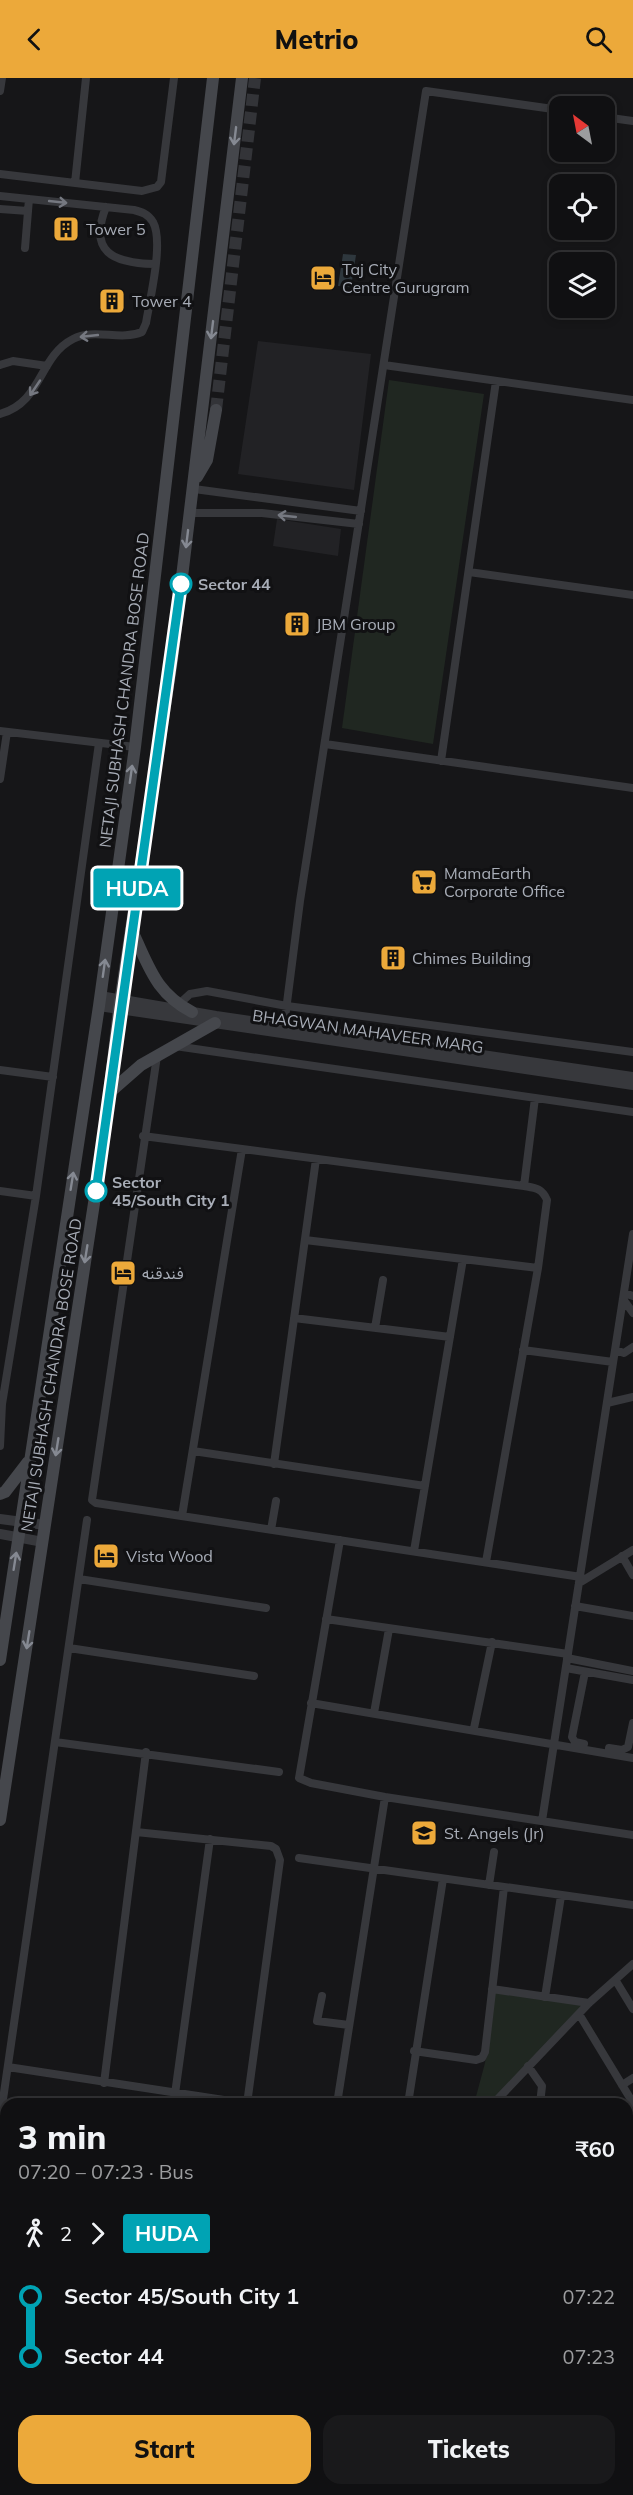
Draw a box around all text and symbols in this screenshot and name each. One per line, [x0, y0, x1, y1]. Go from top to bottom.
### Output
text: Metrio [275, 22, 358, 56]
icon: back [18, 23, 51, 56]
icon: search [582, 23, 615, 56]
north arrow [549, 96, 615, 162]
map controls [549, 96, 615, 318]
one-way arrow [229, 126, 240, 146]
button: locate [549, 174, 615, 240]
one-way arrow [48, 197, 68, 208]
building icon: Tower 5 [51, 214, 81, 244]
place label: Tower 5 [86, 219, 146, 239]
button: layers [549, 252, 615, 318]
place label: Taj City Centre Gurugram [342, 259, 470, 297]
hotel icon: Taj City Centre Gurugram [308, 263, 338, 293]
building icon: Tower 4 [97, 286, 127, 316]
place label: Tower 4 [132, 291, 192, 311]
one-way arrow [207, 319, 218, 339]
one-way arrow [80, 331, 99, 342]
one-way arrow [29, 379, 41, 395]
one-way arrow [277, 510, 297, 521]
one-way arrow [182, 528, 193, 548]
street label: NETAJI SUBHASH CHANDRA BOSE ROAD [95, 531, 153, 849]
marker: Sector 44 [170, 573, 192, 595]
place label: Sector 44 [198, 574, 271, 594]
building icon: JBM Group [282, 609, 312, 639]
place label: JBM Group [316, 614, 395, 634]
one-way arrow [126, 765, 137, 785]
place label: MamaEarth Corporate Office [444, 863, 565, 901]
supermarket icon: MamaEarth Corporate Office [409, 867, 439, 897]
line badge: HUDA [95, 868, 179, 908]
text: HUDA [105, 875, 169, 901]
building icon: Chimes Building [378, 943, 408, 973]
place label: Chimes Building [412, 948, 531, 968]
one-way arrow [99, 958, 110, 978]
street label: BHAGWAN MAHAVEER MARG [251, 1005, 485, 1057]
one-way arrow [67, 1172, 78, 1192]
place label: Sector 45/South City 1 [112, 1172, 230, 1210]
marker: Sector 45/South City 1 [85, 1180, 107, 1202]
street label: NETAJI SUBHASH CHANDRA BOSE ROAD [16, 1217, 86, 1533]
one-way arrow [81, 1244, 92, 1264]
hotel icon: فندقنه [108, 1258, 138, 1288]
place label: فندقنه [142, 1263, 184, 1283]
one-way arrow [51, 1437, 62, 1457]
hotel icon: Vista Wood [91, 1541, 121, 1571]
place label: Vista Wood [126, 1546, 213, 1566]
one-way arrow [10, 1552, 21, 1571]
one-way arrow [22, 1630, 33, 1649]
school or university icon: St. Angels (Jr) [409, 1818, 439, 1848]
place label: St. Angels (Jr) [444, 1823, 545, 1843]
text: 3 min [18, 2116, 106, 2157]
text: ₹60 [575, 2135, 615, 2163]
text: 07:20 – 07:23 · Bus [18, 2159, 194, 2184]
icon: walk [18, 2217, 51, 2250]
icon: forward [81, 2217, 114, 2250]
text: HUDA [135, 2220, 198, 2246]
text: 2 [60, 2221, 72, 2246]
text: Sector 45/South City 1 [64, 2282, 299, 2310]
text: 07:22 [562, 2284, 615, 2309]
text: Sector 44 [64, 2342, 164, 2370]
text: 07:23 [562, 2344, 615, 2369]
button: Start [18, 2415, 311, 2484]
button: Tickets [323, 2415, 615, 2484]

